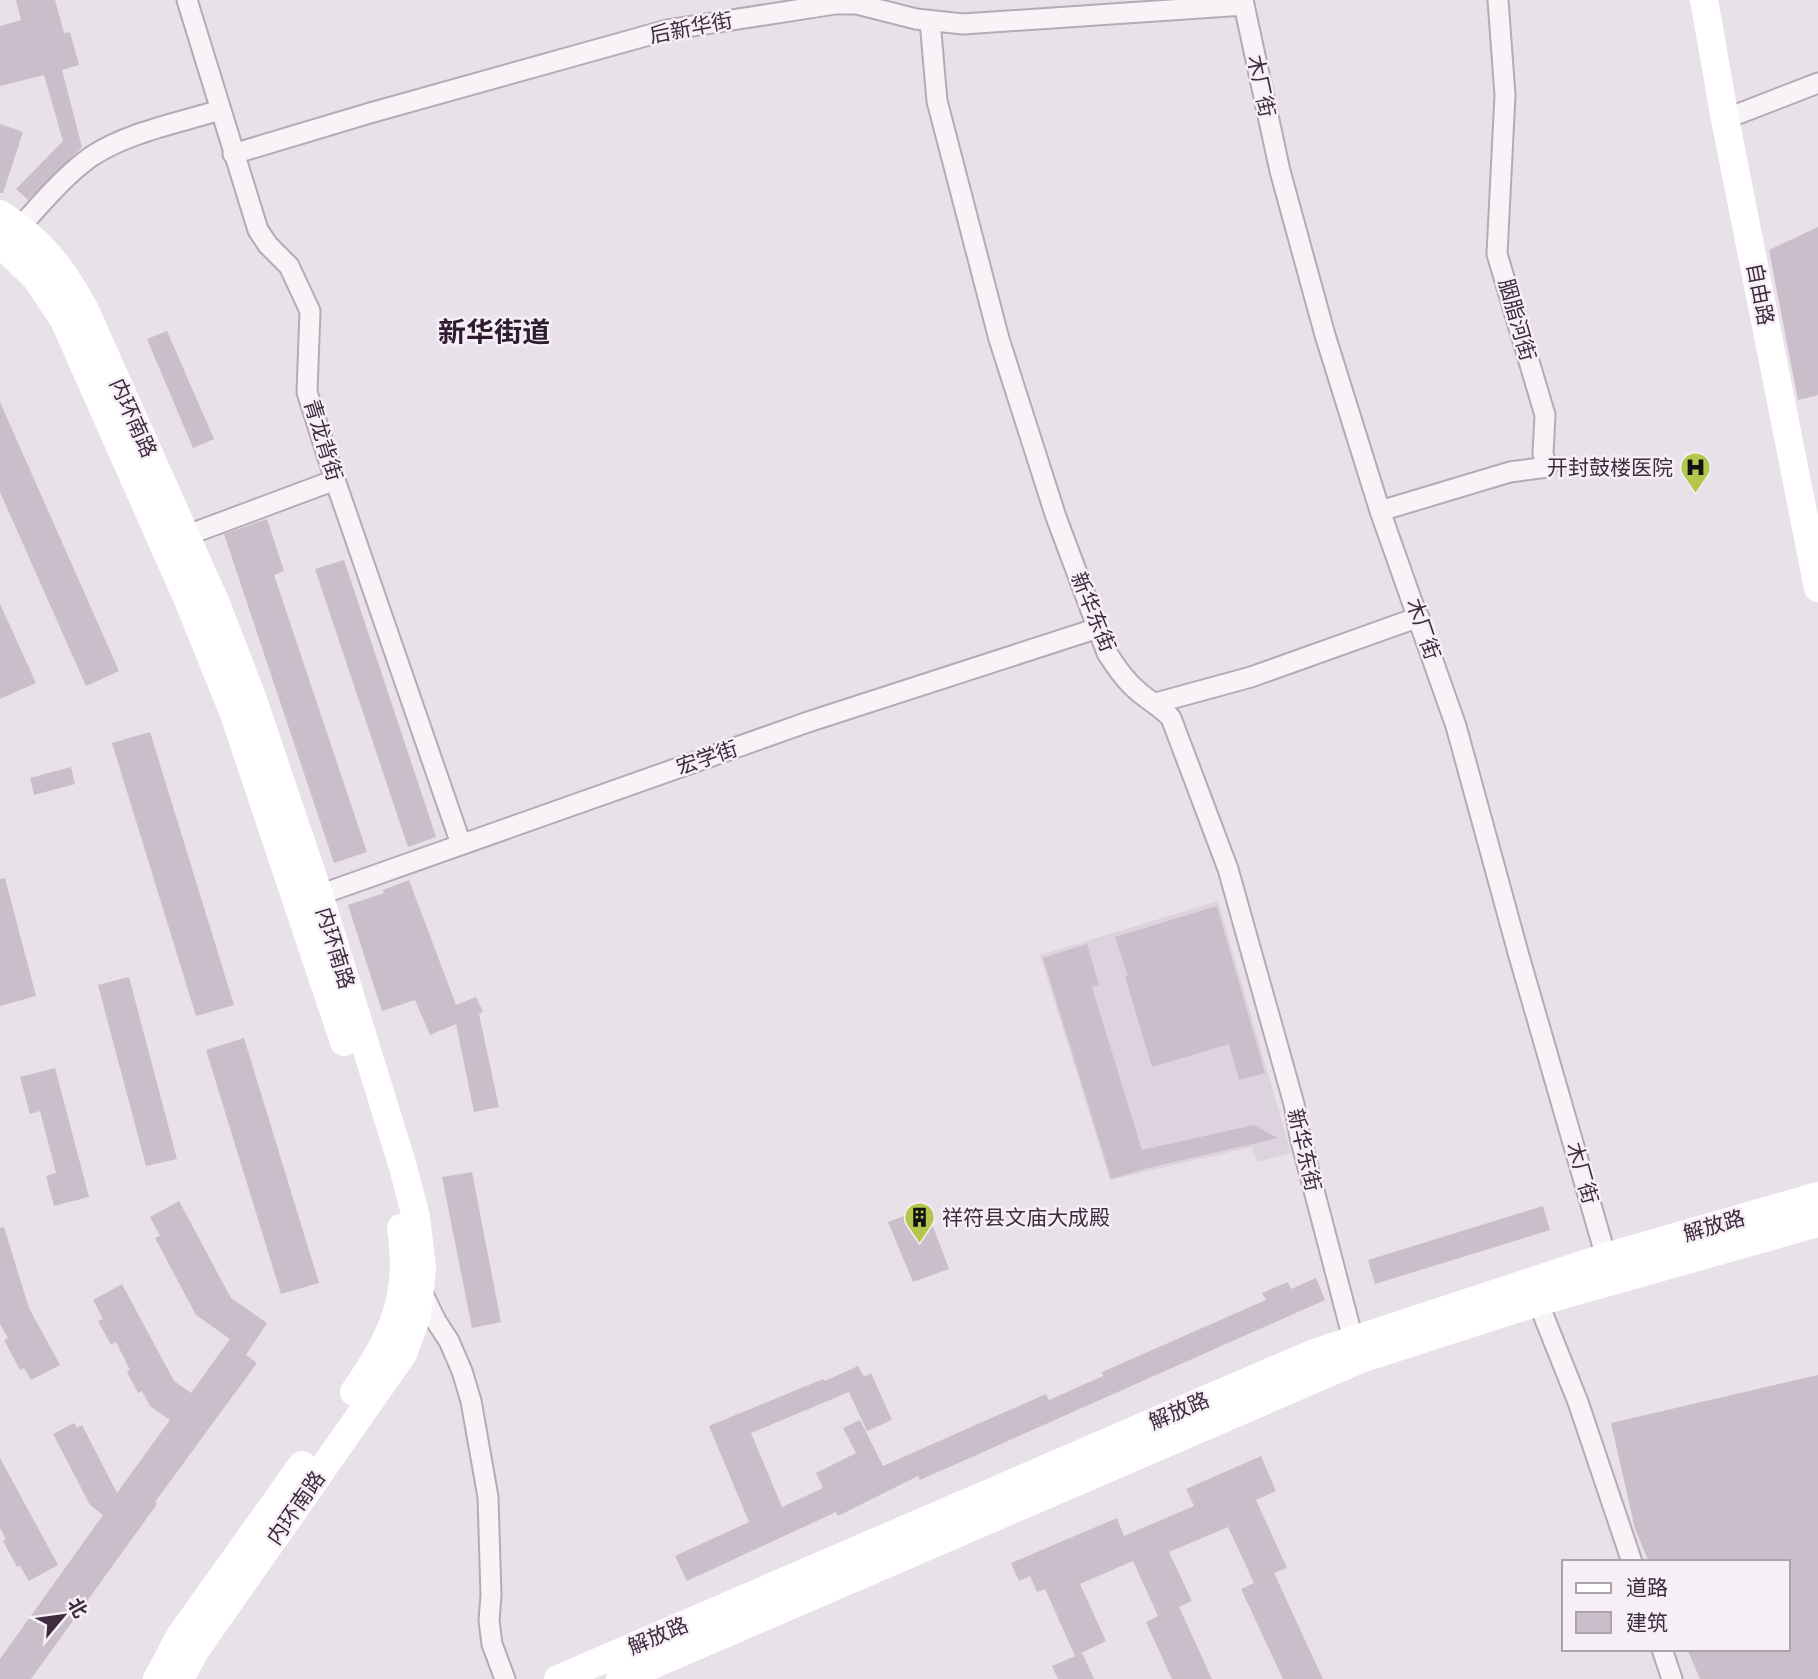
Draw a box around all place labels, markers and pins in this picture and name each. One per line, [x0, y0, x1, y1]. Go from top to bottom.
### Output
hospital icon: 开封鼓楼医院 [1679, 451, 1713, 495]
place label: 开封鼓楼医院 [1547, 456, 1673, 480]
building icon: 祥符县文庙大成殿 [902, 1201, 936, 1245]
place label: 祥符县文庙大成殿 [942, 1206, 1110, 1230]

